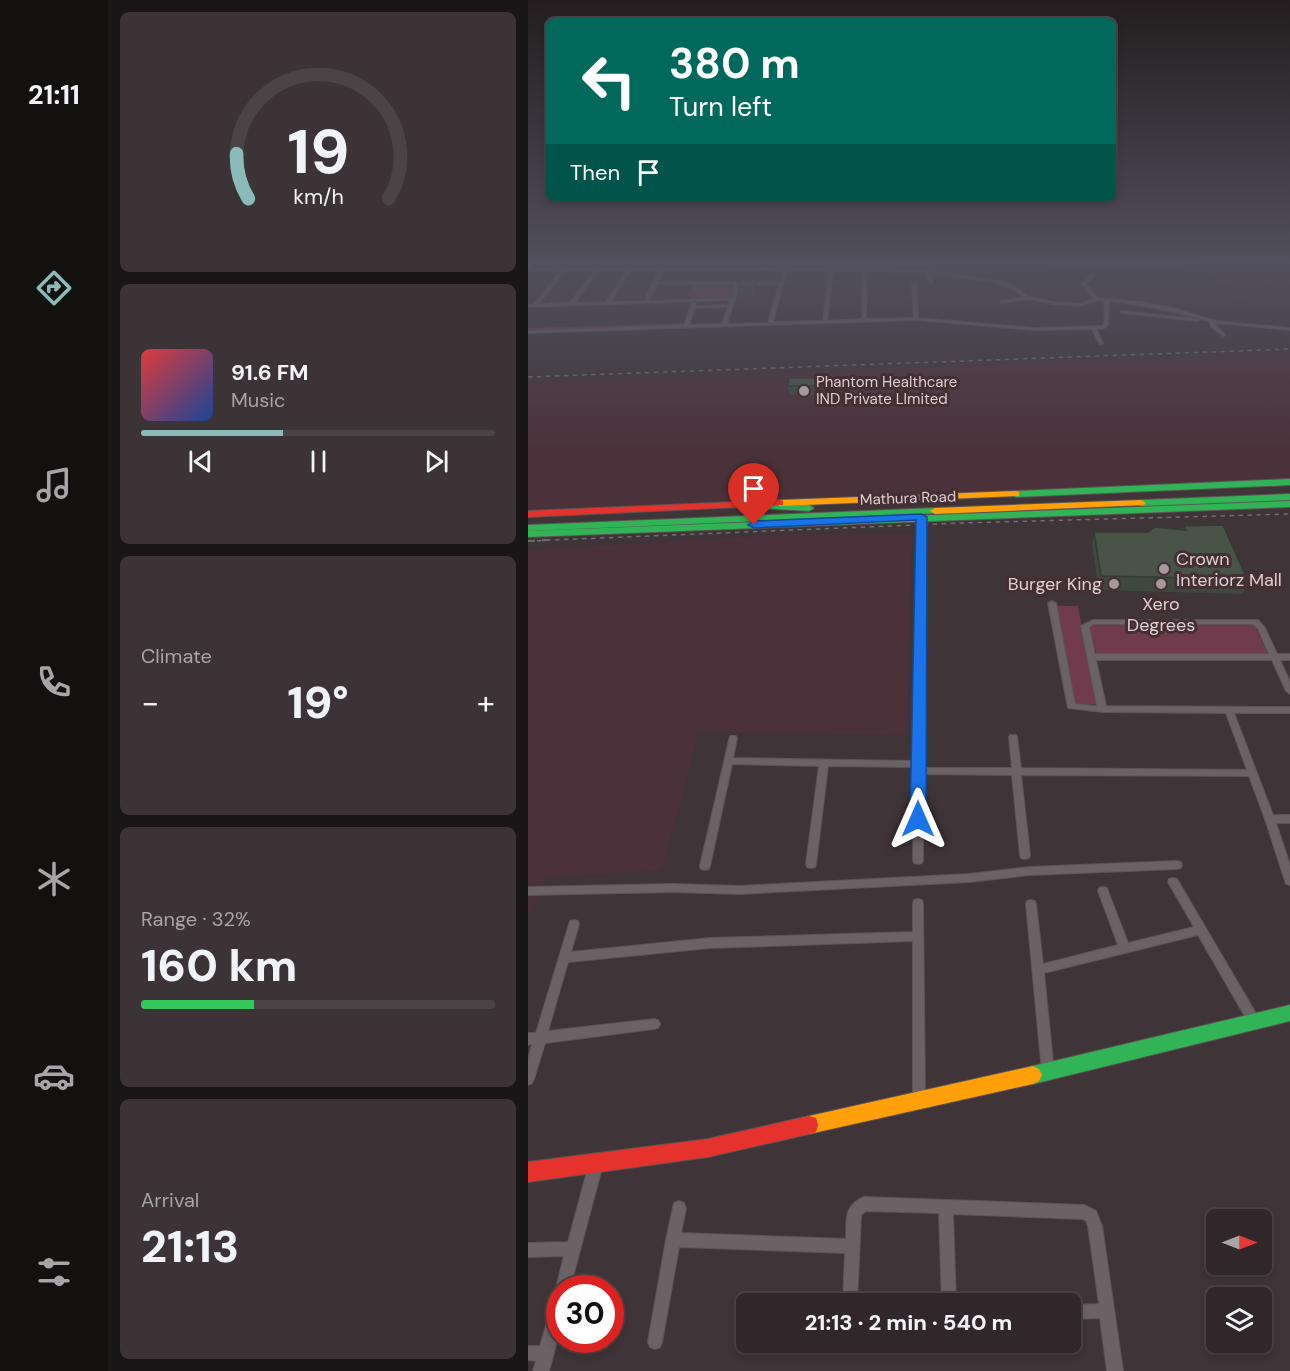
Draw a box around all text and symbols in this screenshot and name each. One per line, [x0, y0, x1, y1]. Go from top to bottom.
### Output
text: 380 m [669, 36, 800, 91]
icon: left [570, 42, 648, 120]
text: 21:11 [28, 77, 80, 112]
text: Turn left [669, 89, 772, 124]
text: 19 [287, 111, 349, 192]
icon: arrive [632, 156, 665, 189]
text: Then [570, 158, 620, 187]
text: km/h [293, 183, 343, 211]
icon: directions [33, 267, 75, 309]
text: 91.6 FM [231, 358, 309, 387]
place label: Phantom Healthcare IND Private LImited [816, 372, 957, 409]
marker: Phantom Healthcare IND Private LImited [797, 384, 811, 398]
text: Music [231, 387, 286, 413]
icon: previous [184, 445, 217, 478]
icon: pause [302, 445, 335, 478]
icon: next [420, 445, 453, 478]
pin [728, 463, 779, 525]
icon: music [33, 464, 75, 506]
icon: arrive [737, 472, 770, 505]
street label: Mathura Road [860, 486, 956, 510]
place label: Crown Interiorz Mall [1176, 547, 1282, 592]
marker: Crown Interiorz Mall [1157, 562, 1171, 576]
place label: Burger King [1008, 572, 1102, 596]
marker: Burger King [1107, 577, 1121, 591]
marker: Xero Degrees [1154, 577, 1168, 591]
place label: Xero Degrees [1127, 592, 1195, 637]
text: Climate [141, 643, 212, 669]
icon: phone [33, 661, 75, 703]
text: 19° [287, 673, 349, 732]
text: − [141, 681, 159, 724]
text: + [477, 681, 495, 724]
position arrow [886, 787, 950, 851]
icon: climate [33, 858, 75, 900]
text: Range · 32% [141, 906, 251, 932]
text: 160 km [141, 936, 297, 995]
icon: car [33, 1055, 75, 1097]
text: Arrival [141, 1187, 199, 1213]
north arrow [1206, 1209, 1272, 1275]
map controls [1206, 1209, 1272, 1353]
text: 21:13 [141, 1217, 239, 1276]
icon: filters [33, 1251, 75, 1293]
speed limit sign: 30 [546, 1275, 624, 1353]
button: layers [1206, 1287, 1272, 1353]
text: 21:13 · 2 min · 540 m [805, 1308, 1012, 1337]

